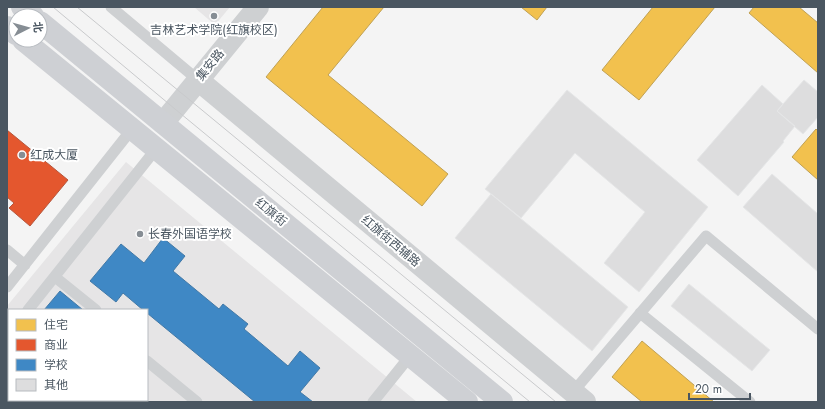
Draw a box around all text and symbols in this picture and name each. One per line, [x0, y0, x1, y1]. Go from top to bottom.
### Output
north arrow [8, 8, 48, 48]
marker: 吉林艺术学院(红旗校区) [209, 11, 219, 21]
text: 北 [29, 21, 46, 33]
place label: 吉林艺术学院(红旗校区) [150, 21, 278, 39]
street label: 集安路 [192, 45, 228, 85]
place label: 红成大厦 [30, 146, 78, 164]
marker: 红成大厦 [17, 150, 27, 160]
street label: 红旗街 [251, 194, 291, 230]
street label: 红旗街西辅路 [358, 211, 424, 271]
place label: 长春外国语学校 [148, 225, 232, 243]
marker: 长春外国语学校 [135, 229, 145, 239]
legend [8, 309, 148, 401]
text: 住宅 [44, 316, 68, 334]
text: 商业 [44, 336, 68, 354]
text: 学校 [44, 356, 68, 374]
scale bar [689, 375, 750, 401]
text: 其他 [44, 376, 68, 394]
text: 20 m [695, 380, 722, 398]

